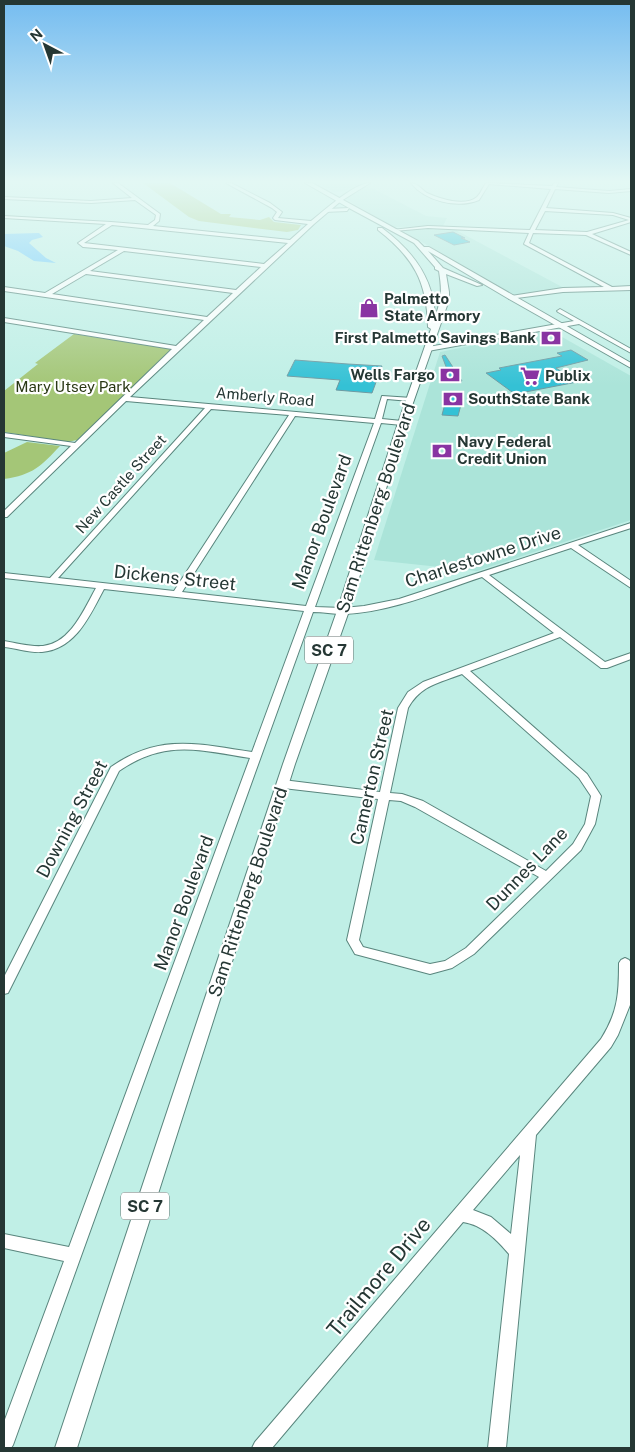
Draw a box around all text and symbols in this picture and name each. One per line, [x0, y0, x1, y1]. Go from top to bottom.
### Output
north arrow [20, 20, 70, 70]
text: N [27, 26, 46, 45]
place label: Palmetto State Armory [384, 290, 481, 324]
shop icon: Palmetto State Armory [358, 297, 380, 319]
bank icon: First Palmetto Savings Bank [540, 327, 562, 349]
place label: First Palmetto Savings Bank [335, 329, 536, 346]
bank icon: Wells Fargo [439, 364, 461, 386]
supermarket icon: Publix [519, 365, 541, 387]
place label: Wells Fargo [351, 366, 435, 383]
place label: Publix [545, 367, 591, 384]
park label: Mary Utsey Park [15, 378, 131, 395]
street label: Amberly Road [215, 384, 315, 409]
bank icon: SouthState Bank [442, 388, 464, 410]
place label: SouthState Bank [468, 390, 590, 407]
street label: Sam Rittenberg Boulevard [332, 400, 419, 615]
street label: New Castle Street [72, 431, 169, 536]
place label: Navy Federal Credit Union [457, 433, 552, 467]
bank icon: Navy Federal Credit Union [431, 440, 453, 462]
street label: Manor Boulevard [287, 451, 356, 592]
street label: Charlestowne Drive [402, 521, 563, 592]
street label: Dickens Street [113, 561, 237, 594]
road number: SC 7 [305, 636, 353, 664]
street label: Camerton Street [346, 707, 397, 847]
street label: Downing Street [32, 756, 111, 881]
street label: Sam Rittenberg Boulevard [204, 784, 291, 999]
street label: Dunnes Lane [482, 823, 572, 915]
street label: Manor Boulevard [149, 832, 218, 973]
road number: SC 7 [121, 1192, 169, 1220]
street label: Trailmore Drive [321, 1212, 436, 1341]

